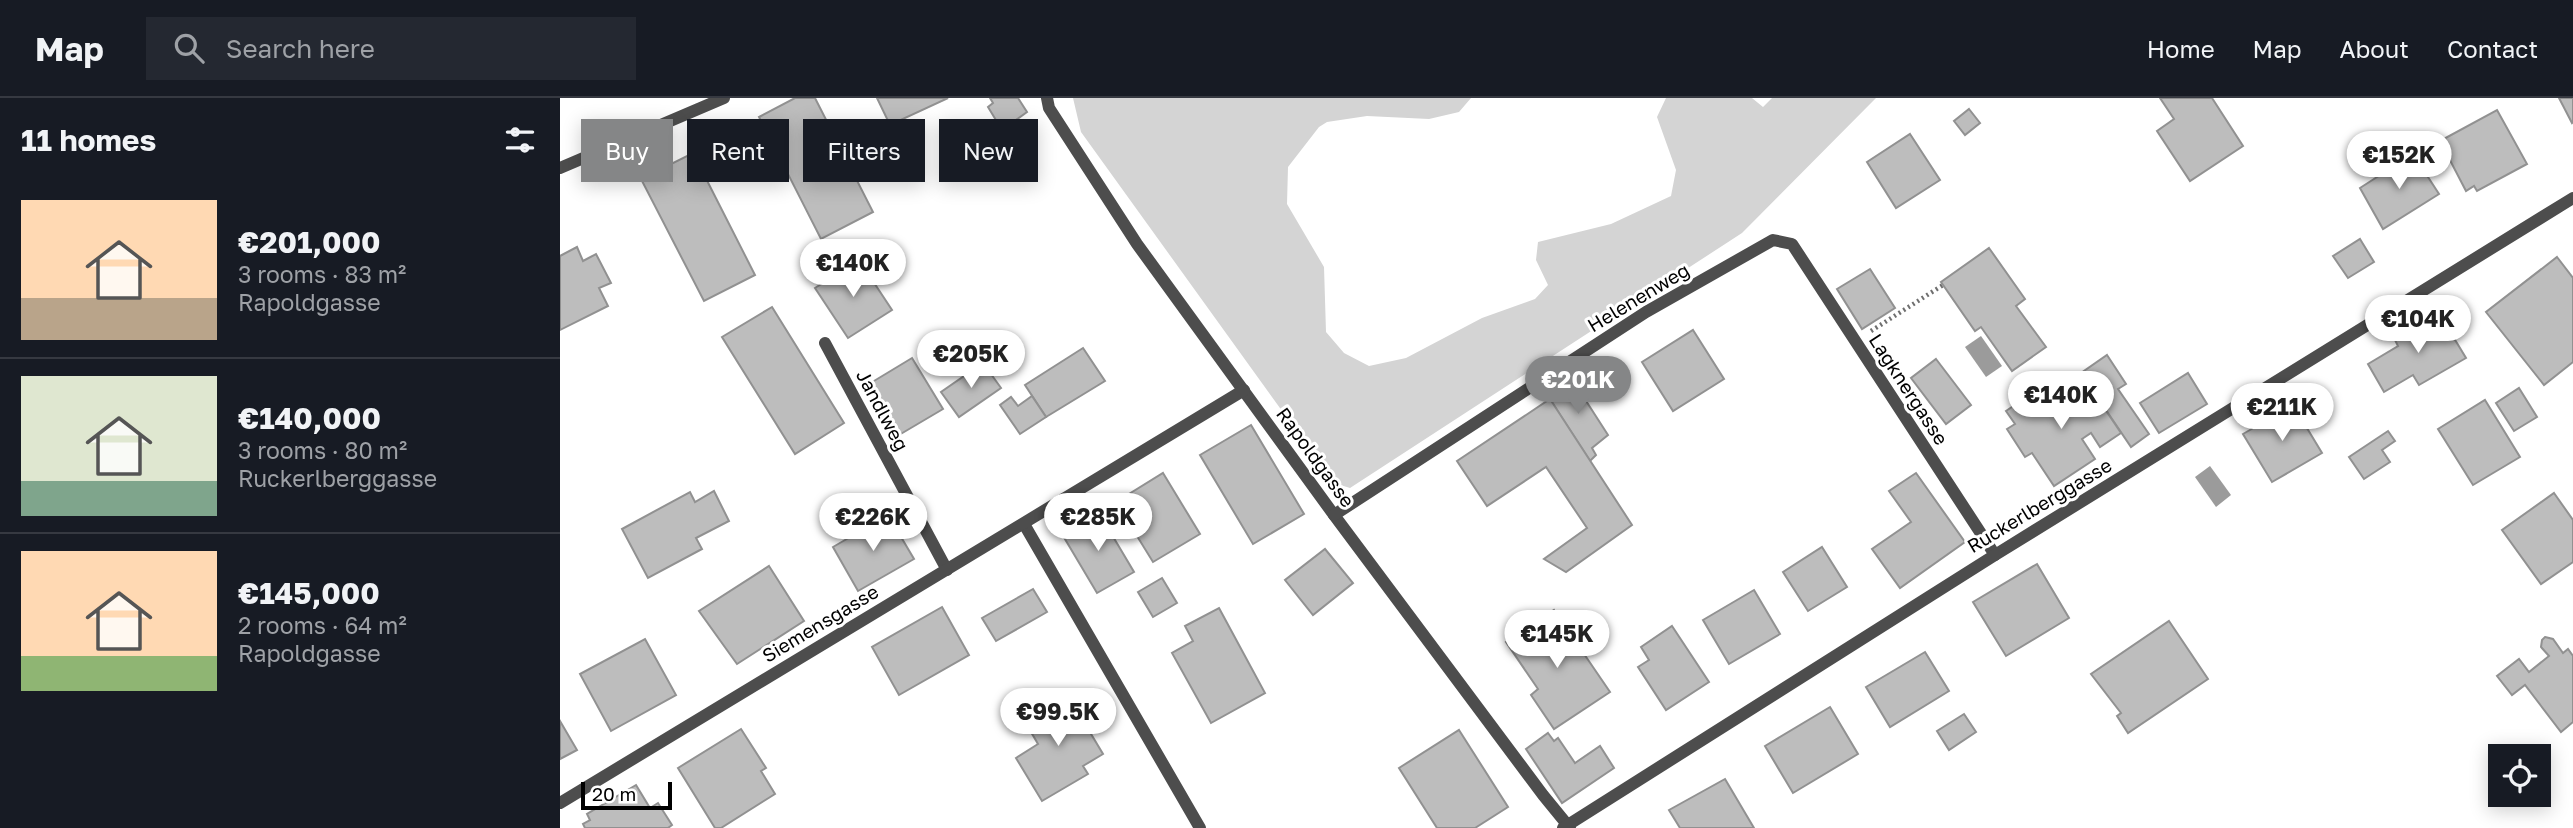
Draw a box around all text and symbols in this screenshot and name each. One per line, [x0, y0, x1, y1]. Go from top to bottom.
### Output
search box [146, 17, 636, 80]
text: Map [35, 29, 104, 68]
icon: search [170, 29, 208, 67]
text: Search here [226, 33, 375, 64]
text: Home [2147, 34, 2215, 63]
text: Map [2253, 34, 2302, 63]
text: About [2340, 34, 2409, 63]
text: Contact [2447, 34, 2538, 63]
chip: Buy [581, 119, 673, 182]
chip: Rent [687, 119, 789, 182]
chip: Filters [803, 119, 925, 182]
chip: New [939, 119, 1038, 182]
icon: filters [501, 121, 539, 159]
text: 11 homes [21, 122, 156, 158]
pin: €152K [2350, 132, 2448, 191]
text: €152K [2363, 140, 2435, 168]
text: €201,000 [238, 224, 381, 260]
icon: home [77, 228, 161, 312]
pin: €140K [804, 240, 902, 299]
text: €140K [816, 248, 890, 276]
street label: Helenenweg [1583, 258, 1693, 336]
text: 3 rooms · 83 m² [238, 260, 406, 288]
text: Rapoldgasse [238, 288, 381, 316]
pin: €104K [2369, 296, 2467, 355]
text: €104K [2381, 304, 2455, 332]
street label: Lagknergasse [1865, 329, 1953, 449]
pin: €205K [922, 330, 1020, 390]
text: €205K [933, 339, 1009, 367]
pin: €201K [1529, 356, 1627, 416]
text: €201K [1541, 365, 1615, 393]
street label: Jandlweg [852, 366, 914, 454]
pin: €140K [2012, 372, 2110, 431]
text: €140K [2024, 380, 2098, 408]
pin: €211K [2233, 384, 2331, 443]
text: €211K [2247, 392, 2317, 420]
text: €140,000 [238, 400, 381, 436]
street label: Rapoldgasse [1272, 403, 1360, 511]
icon: home [77, 404, 161, 488]
text: 3 rooms · 80 m² [238, 436, 407, 464]
street label: Ruckerlberggasse [1963, 453, 2115, 557]
text: Ruckerlberggasse [238, 464, 437, 492]
pin: €226K [824, 494, 922, 553]
pin: €285K [1049, 494, 1147, 553]
text: €226K [835, 502, 911, 530]
text: €285K [1060, 502, 1136, 530]
text: €145,000 [238, 575, 380, 611]
icon: home [77, 579, 161, 663]
street label: Siemensgasse [758, 579, 882, 667]
pin: €145K [1508, 610, 1606, 670]
text: 2 rooms · 64 m² [238, 611, 407, 639]
text: €145K [1520, 619, 1594, 647]
text: Rapoldgasse [238, 639, 381, 667]
pin: €99.5K [1001, 688, 1115, 748]
text: €99.5K [1016, 697, 1100, 725]
map controls [2488, 744, 2551, 807]
button: locate [2488, 744, 2551, 807]
scale bar [581, 779, 672, 811]
text: 20 m [592, 782, 636, 805]

